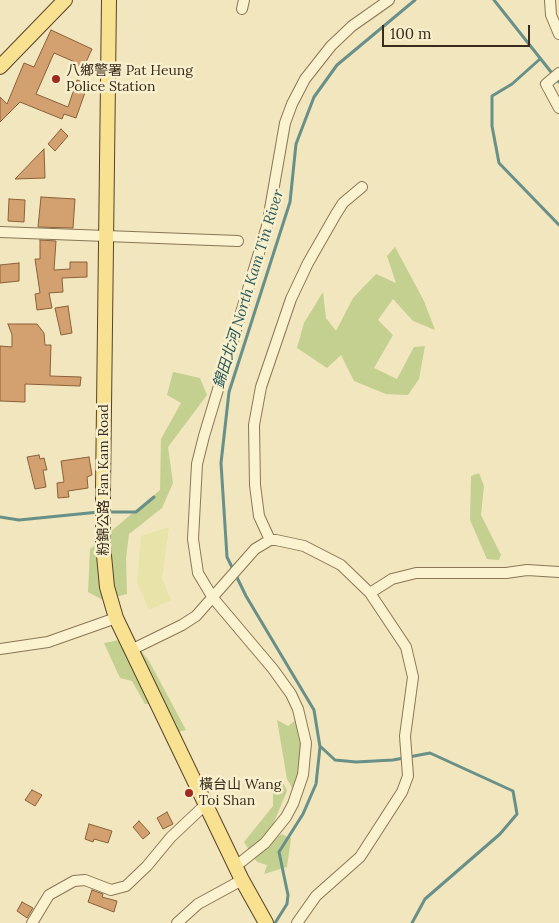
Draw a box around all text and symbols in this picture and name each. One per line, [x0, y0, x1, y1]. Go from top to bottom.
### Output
scale bar [384, 15, 532, 47]
text: 100 m [390, 24, 431, 43]
place label: 八鄉警署 Pat Heung Police Station [66, 63, 193, 95]
marker: 八鄉警署 Pat Heung Police Station [50, 73, 62, 85]
water label: 錦田北河 North Kam Tin River [210, 187, 288, 391]
street label: 粉錦公路 Fan Kam Road [96, 404, 112, 556]
place label: 橫台山 Wang Toi Shan [199, 777, 282, 810]
marker: 橫台山 Wang Toi Shan [183, 787, 195, 799]

